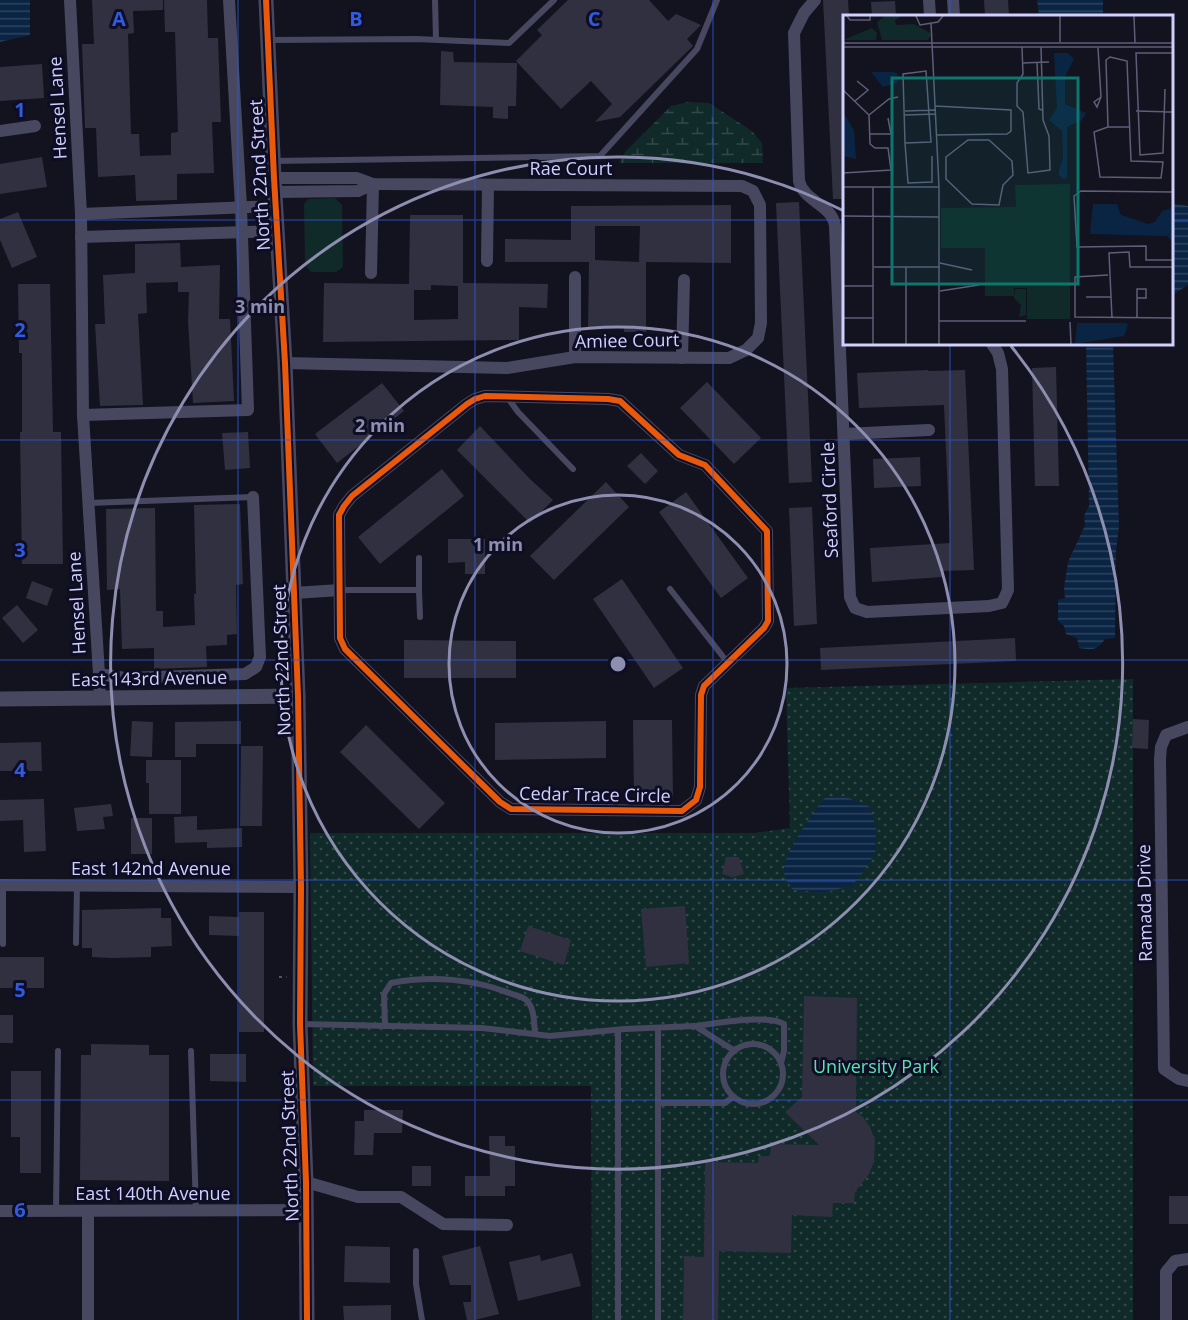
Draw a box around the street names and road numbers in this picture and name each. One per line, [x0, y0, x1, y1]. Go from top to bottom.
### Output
street label: Hensel Lane [42, 56, 72, 160]
street label: North 22nd Street [243, 99, 275, 251]
street label: Rae Court [530, 156, 612, 180]
street label: Amiee Court [575, 327, 679, 353]
street label: Seaford Circle [815, 441, 843, 559]
street label: Hensel Lane [61, 551, 91, 655]
street label: North 22nd Street [266, 584, 296, 736]
street label: East 143rd Avenue [71, 665, 227, 691]
street label: Cedar Trace Circle [519, 781, 671, 807]
street label: Ramada Drive [1131, 844, 1157, 962]
street label: East 142nd Avenue [71, 856, 231, 880]
street label: North 22nd Street [274, 1070, 304, 1222]
street label: East 140th Avenue [75, 1181, 231, 1205]

